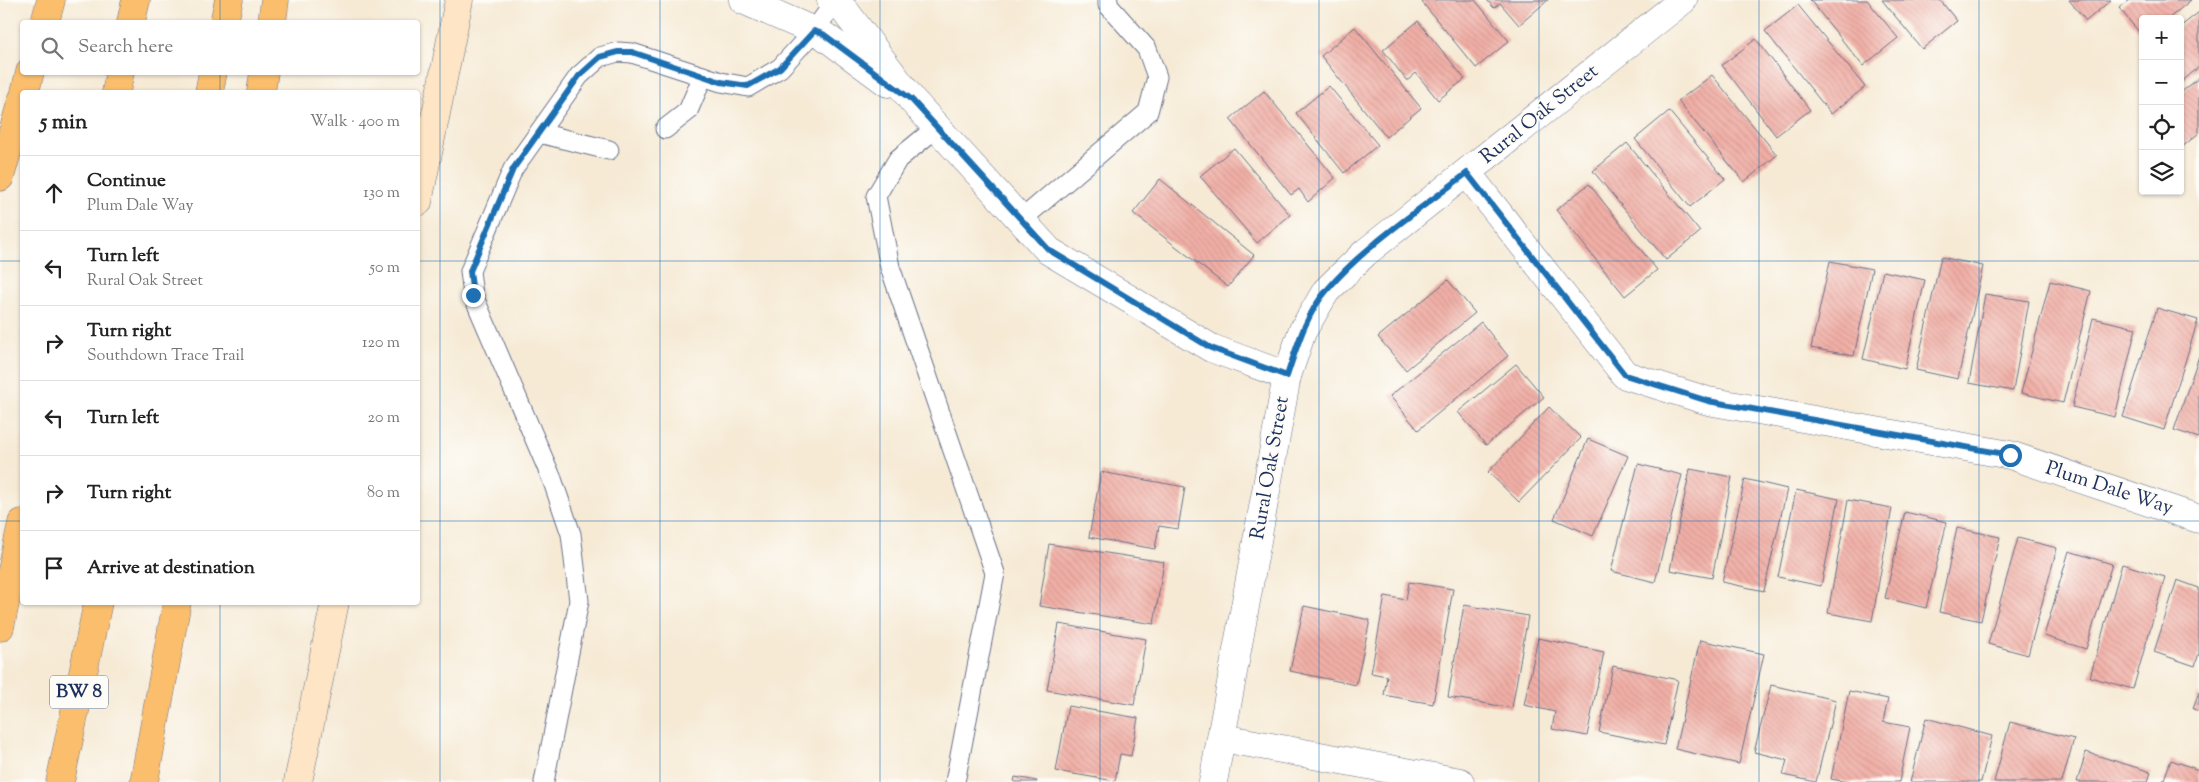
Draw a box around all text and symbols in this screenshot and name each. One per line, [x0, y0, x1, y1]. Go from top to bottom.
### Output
map controls [2139, 15, 2184, 195]
button: + [2139, 15, 2184, 60]
search box [20, 20, 420, 75]
icon: search [38, 34, 66, 62]
text: Search here [78, 34, 173, 61]
street label: Rural Oak Street [1475, 58, 1606, 172]
button: − [2139, 60, 2184, 105]
button: locate [2139, 105, 2184, 150]
text: 5 min [40, 108, 87, 138]
text: Walk · 400 m [310, 111, 400, 134]
button: layers [2139, 150, 2184, 195]
text: Continue [87, 168, 166, 195]
icon: ahead [40, 179, 68, 207]
text: 130 m [363, 182, 400, 205]
text: Plum Dale Way [87, 195, 193, 218]
text: Turn left [87, 243, 159, 270]
icon: left [40, 254, 68, 282]
text: 50 m [369, 257, 400, 280]
text: Rural Oak Street [87, 270, 203, 293]
route end [462, 284, 485, 307]
text: Turn right [87, 318, 171, 345]
icon: right [40, 329, 68, 357]
text: 120 m [362, 332, 400, 355]
text: Southdown Trace Trail [87, 345, 245, 368]
street label: Rural Oak Street [1244, 394, 1298, 542]
icon: left [40, 404, 68, 432]
text: Turn left [87, 405, 159, 432]
text: 20 m [367, 407, 400, 430]
route start [1999, 444, 2022, 467]
street label: Plum Dale Way [2041, 455, 2177, 523]
icon: right [40, 479, 68, 507]
text: Turn right [87, 480, 171, 507]
text: 80 m [367, 482, 400, 505]
icon: arrive [40, 554, 68, 582]
text: Arrive at destination [87, 555, 255, 582]
road number: BW 8 [50, 676, 108, 709]

